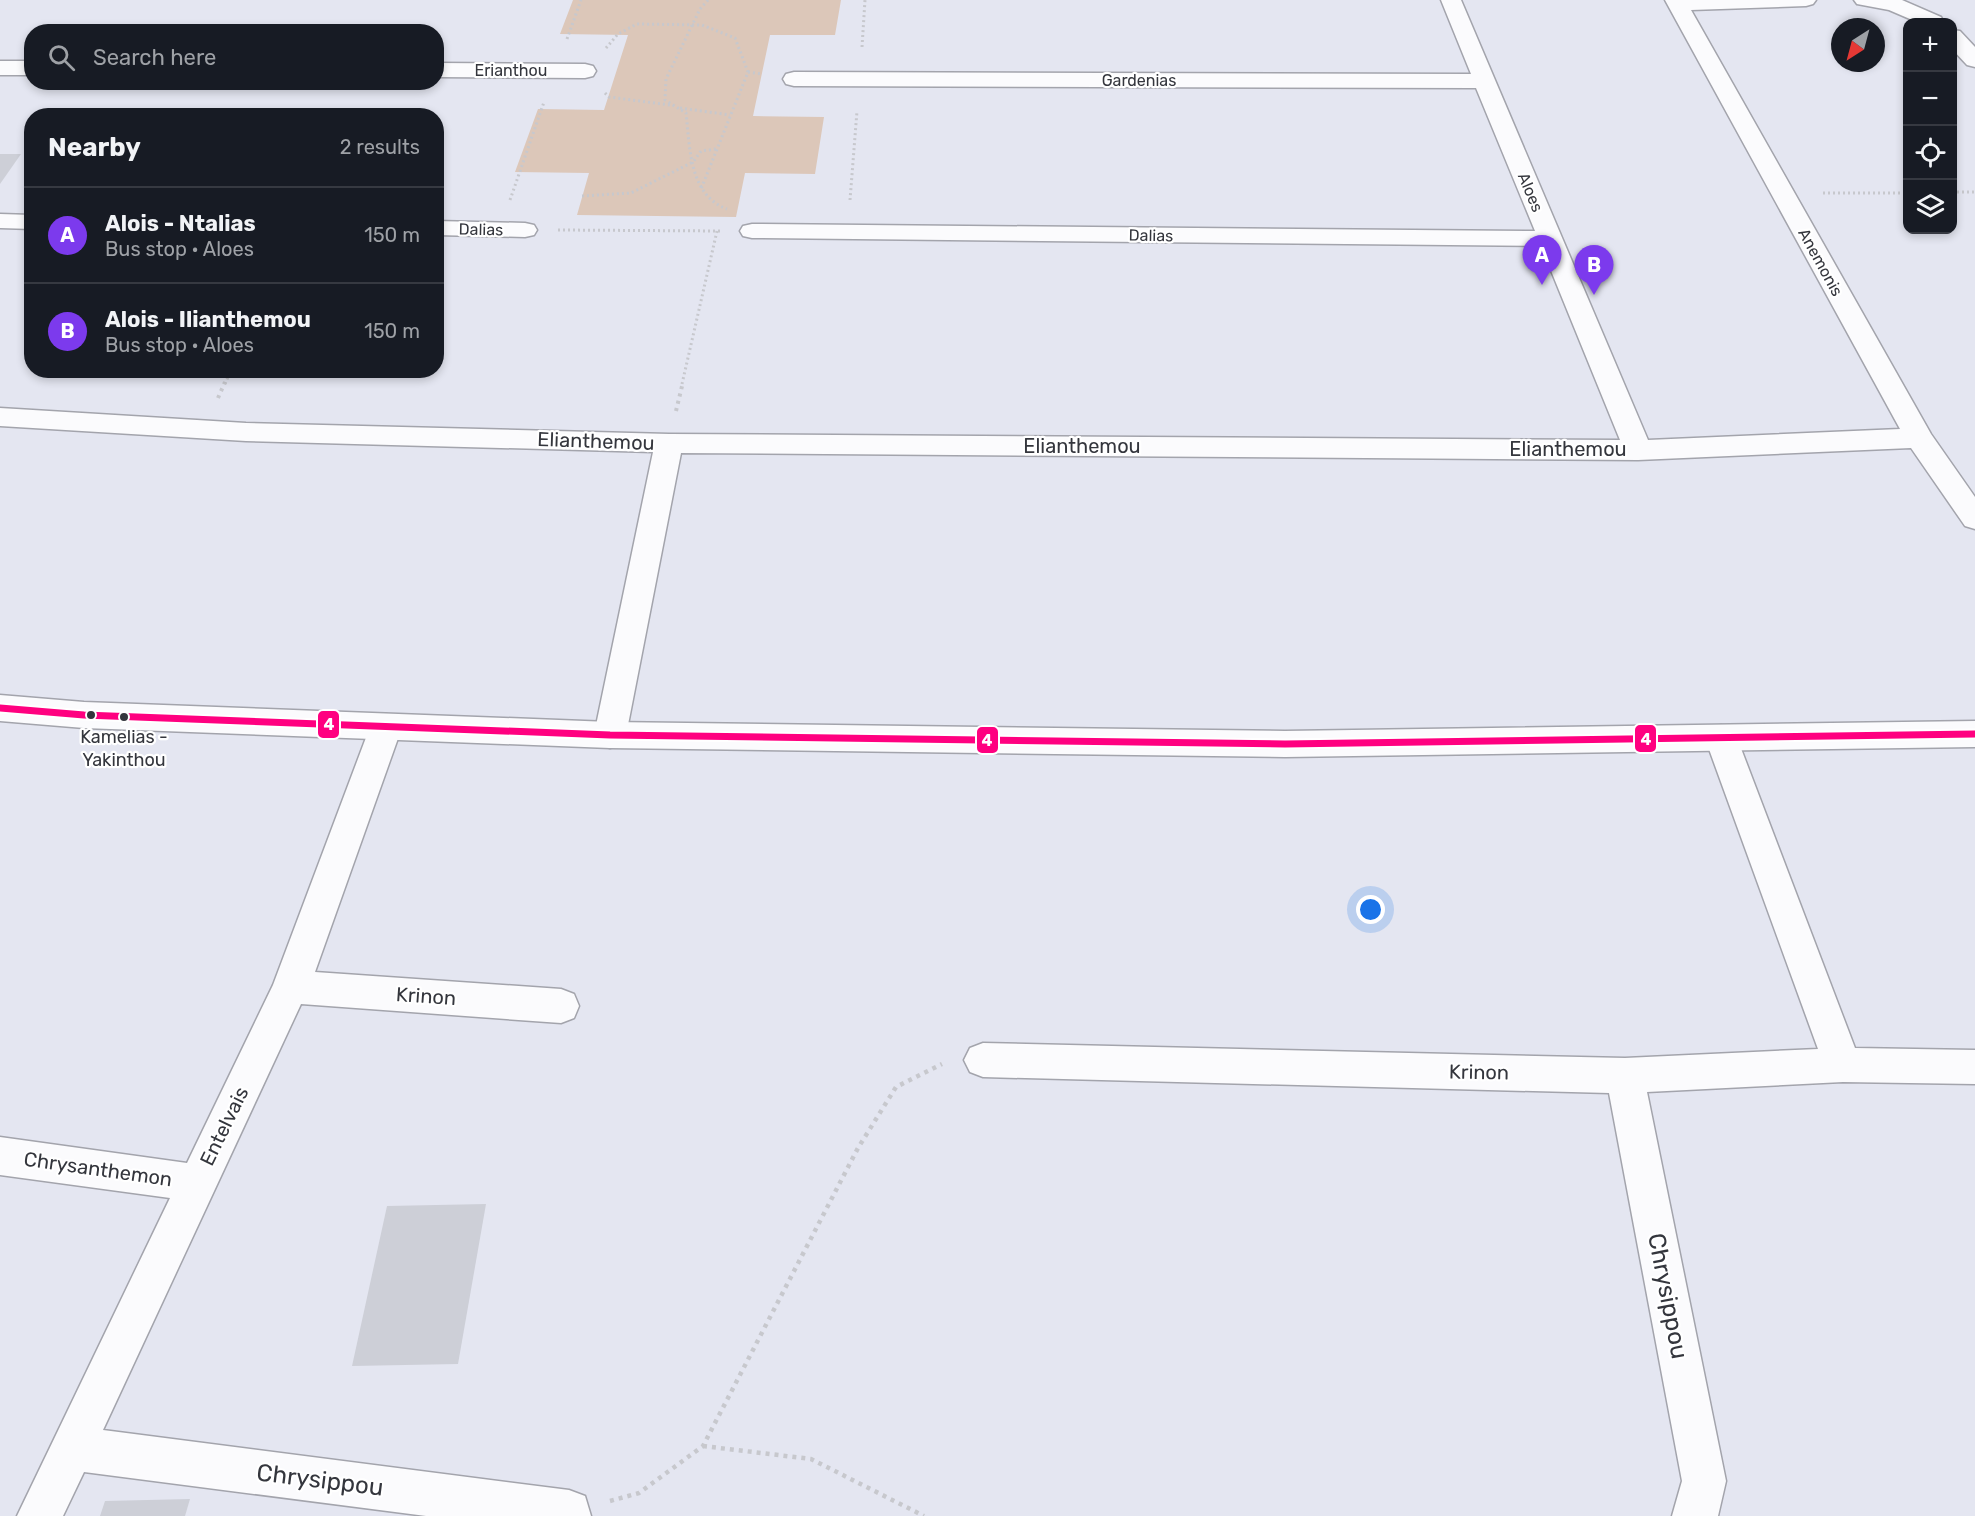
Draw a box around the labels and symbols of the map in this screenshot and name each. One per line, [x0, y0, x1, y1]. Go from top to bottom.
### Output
north arrow [1831, 18, 1885, 72]
street label: Erianthou [475, 61, 547, 80]
street label: Gardenias [1102, 71, 1176, 90]
street label: Aloes [1514, 170, 1547, 215]
street label: Dalias [459, 220, 503, 239]
street label: Anemonis [1794, 225, 1847, 299]
street label: Dalias [1129, 226, 1173, 245]
pin: A [1522, 236, 1562, 285]
pin: B [1574, 246, 1614, 295]
street label: Elianthemou [537, 427, 655, 455]
street label: Elianthemou [1023, 434, 1141, 458]
street label: Elianthemou [1509, 437, 1627, 461]
unlabelled marker [85, 709, 97, 721]
line badge: 4 [317, 710, 340, 739]
marker: Kamelias - Yakinthou [118, 711, 130, 723]
text: 4 [324, 715, 335, 734]
line badge: 4 [1634, 724, 1657, 753]
place label: Kamelias - Yakinthou [80, 726, 168, 771]
line badge: 4 [976, 726, 999, 754]
text: 4 [1641, 730, 1652, 749]
text: 4 [982, 731, 993, 750]
your location [1356, 895, 1385, 924]
street label: Krinon [395, 982, 457, 1010]
street label: Krinon [1449, 1059, 1509, 1085]
street label: Entelvais [195, 1083, 253, 1169]
street label: Chrysanthemon [22, 1147, 174, 1191]
street label: Chrysippou [1642, 1231, 1694, 1361]
street label: Chrysippou [255, 1458, 385, 1502]

